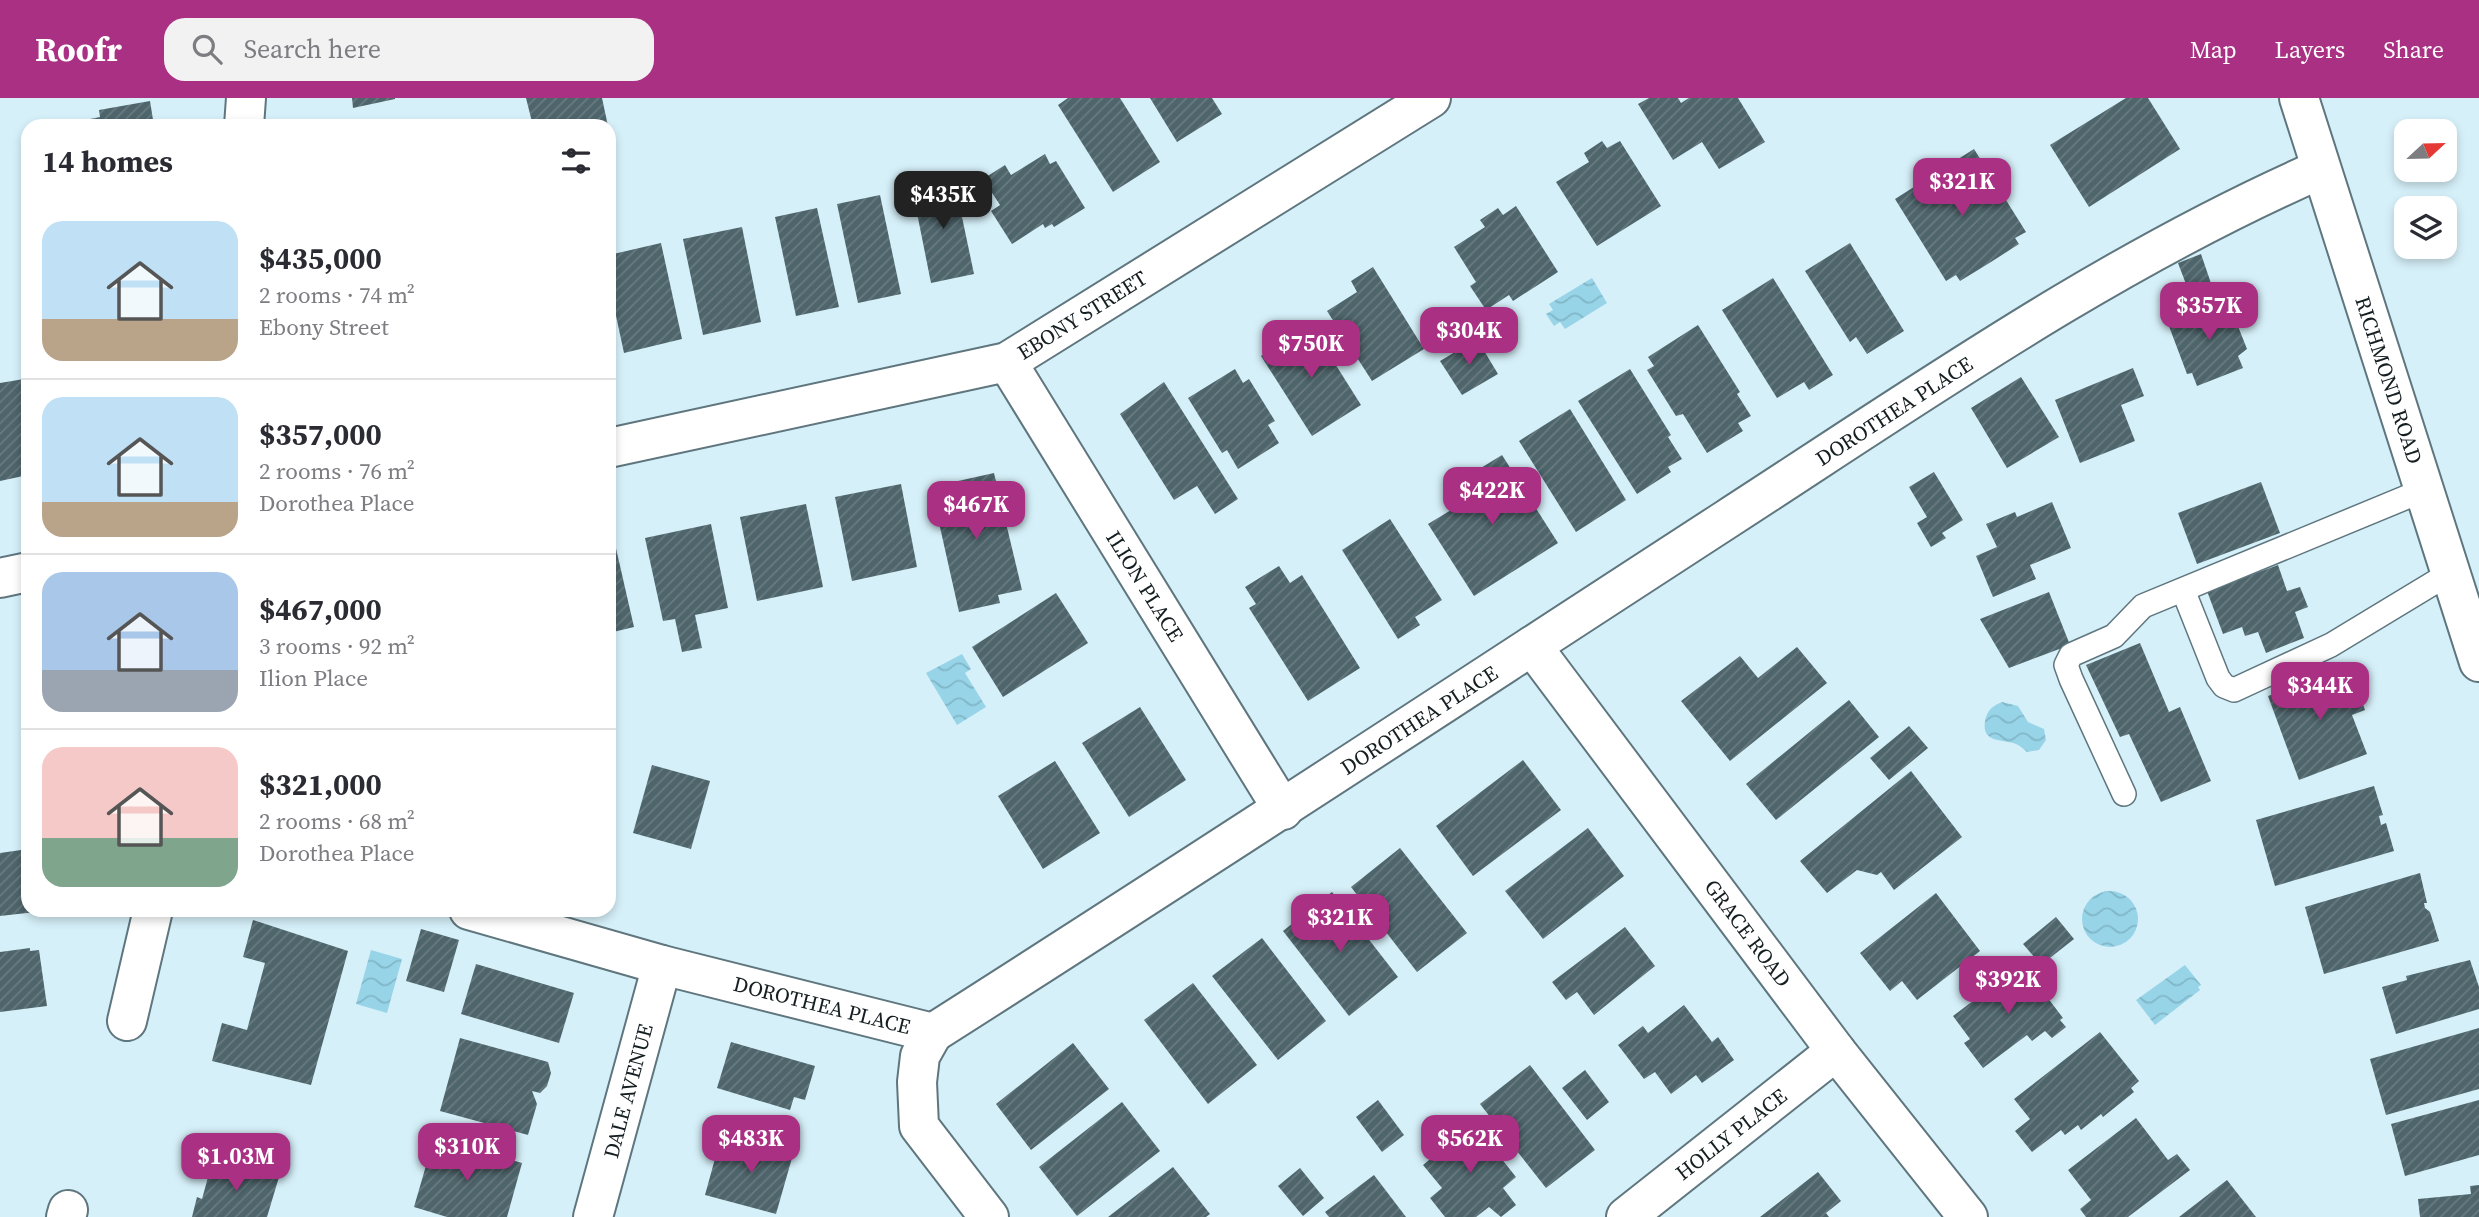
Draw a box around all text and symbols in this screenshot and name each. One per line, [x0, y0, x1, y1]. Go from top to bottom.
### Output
search box [164, 18, 654, 81]
text: Roofr [35, 27, 122, 72]
icon: search [188, 30, 226, 68]
text: Search here [244, 31, 381, 67]
text: Map [2190, 33, 2237, 66]
text: Layers [2275, 33, 2345, 66]
text: Share [2383, 33, 2444, 66]
north arrow [2394, 119, 2457, 182]
map controls [2394, 119, 2457, 259]
text: 14 homes [42, 141, 173, 182]
icon: filters [557, 142, 595, 180]
pin: $321K [1913, 158, 2011, 218]
text: $321K [1929, 165, 1995, 197]
pin: $435K [894, 172, 992, 231]
text: $435K [910, 178, 976, 210]
button: layers [2394, 196, 2457, 259]
text: $435,000 [259, 238, 382, 279]
icon: home [98, 249, 182, 333]
street label: EBONY STREET [1012, 263, 1153, 367]
text: 2 rooms · 74 m² [259, 279, 415, 311]
pin: $357K [2160, 282, 2258, 342]
text: $357K [2176, 289, 2242, 321]
street label: RICHMOND ROAD [2348, 293, 2430, 467]
pin: $304K [1420, 308, 1518, 367]
text: Ebony Street [259, 311, 389, 343]
text: $304K [1436, 314, 1502, 346]
pin: $750K [1262, 320, 1360, 380]
text: $750K [1278, 327, 1344, 359]
street label: DOROTHEA PLACE [1810, 349, 1978, 473]
text: $357,000 [259, 414, 382, 455]
icon: home [98, 425, 182, 509]
text: 2 rooms · 76 m² [259, 455, 415, 487]
pin: $422K [1443, 468, 1541, 527]
text: $422K [1459, 474, 1525, 506]
pin: $467K [927, 482, 1025, 541]
text: Dorothea Place [259, 487, 415, 519]
text: $467K [943, 488, 1009, 520]
street label: ILION PLACE [1099, 525, 1191, 647]
text: $467,000 [259, 589, 382, 630]
icon: home [98, 600, 182, 684]
text: 3 rooms · 92 m² [259, 630, 415, 662]
street label: DOROTHEA PLACE [1335, 658, 1503, 782]
text: Ilion Place [259, 662, 368, 694]
pin: $344K [2271, 662, 2369, 722]
text: $344K [2287, 669, 2353, 701]
text: $321,000 [259, 764, 382, 805]
icon: home [98, 775, 182, 859]
text: 2 rooms · 68 m² [259, 805, 415, 837]
text: Dorothea Place [259, 837, 415, 869]
street label: GRACE ROAD [1698, 873, 1798, 993]
pin: $321K [1291, 894, 1389, 954]
text: $321K [1307, 901, 1373, 933]
pin: $392K [1959, 956, 2057, 1016]
text: $392K [1975, 963, 2041, 995]
street label: DOROTHEA PLACE [730, 969, 914, 1041]
street label: DALE AVENUE [596, 1021, 660, 1161]
street label: HOLLY PLACE [1669, 1081, 1793, 1187]
pin: $483K [702, 1116, 800, 1175]
pin: $562K [1421, 1116, 1519, 1175]
text: $483K [718, 1122, 784, 1154]
text: $562K [1437, 1122, 1503, 1154]
pin: $310K [418, 1124, 516, 1183]
text: $310K [434, 1130, 500, 1162]
pin: $1.03M [179, 1134, 293, 1193]
text: $1.03M [197, 1140, 275, 1172]

